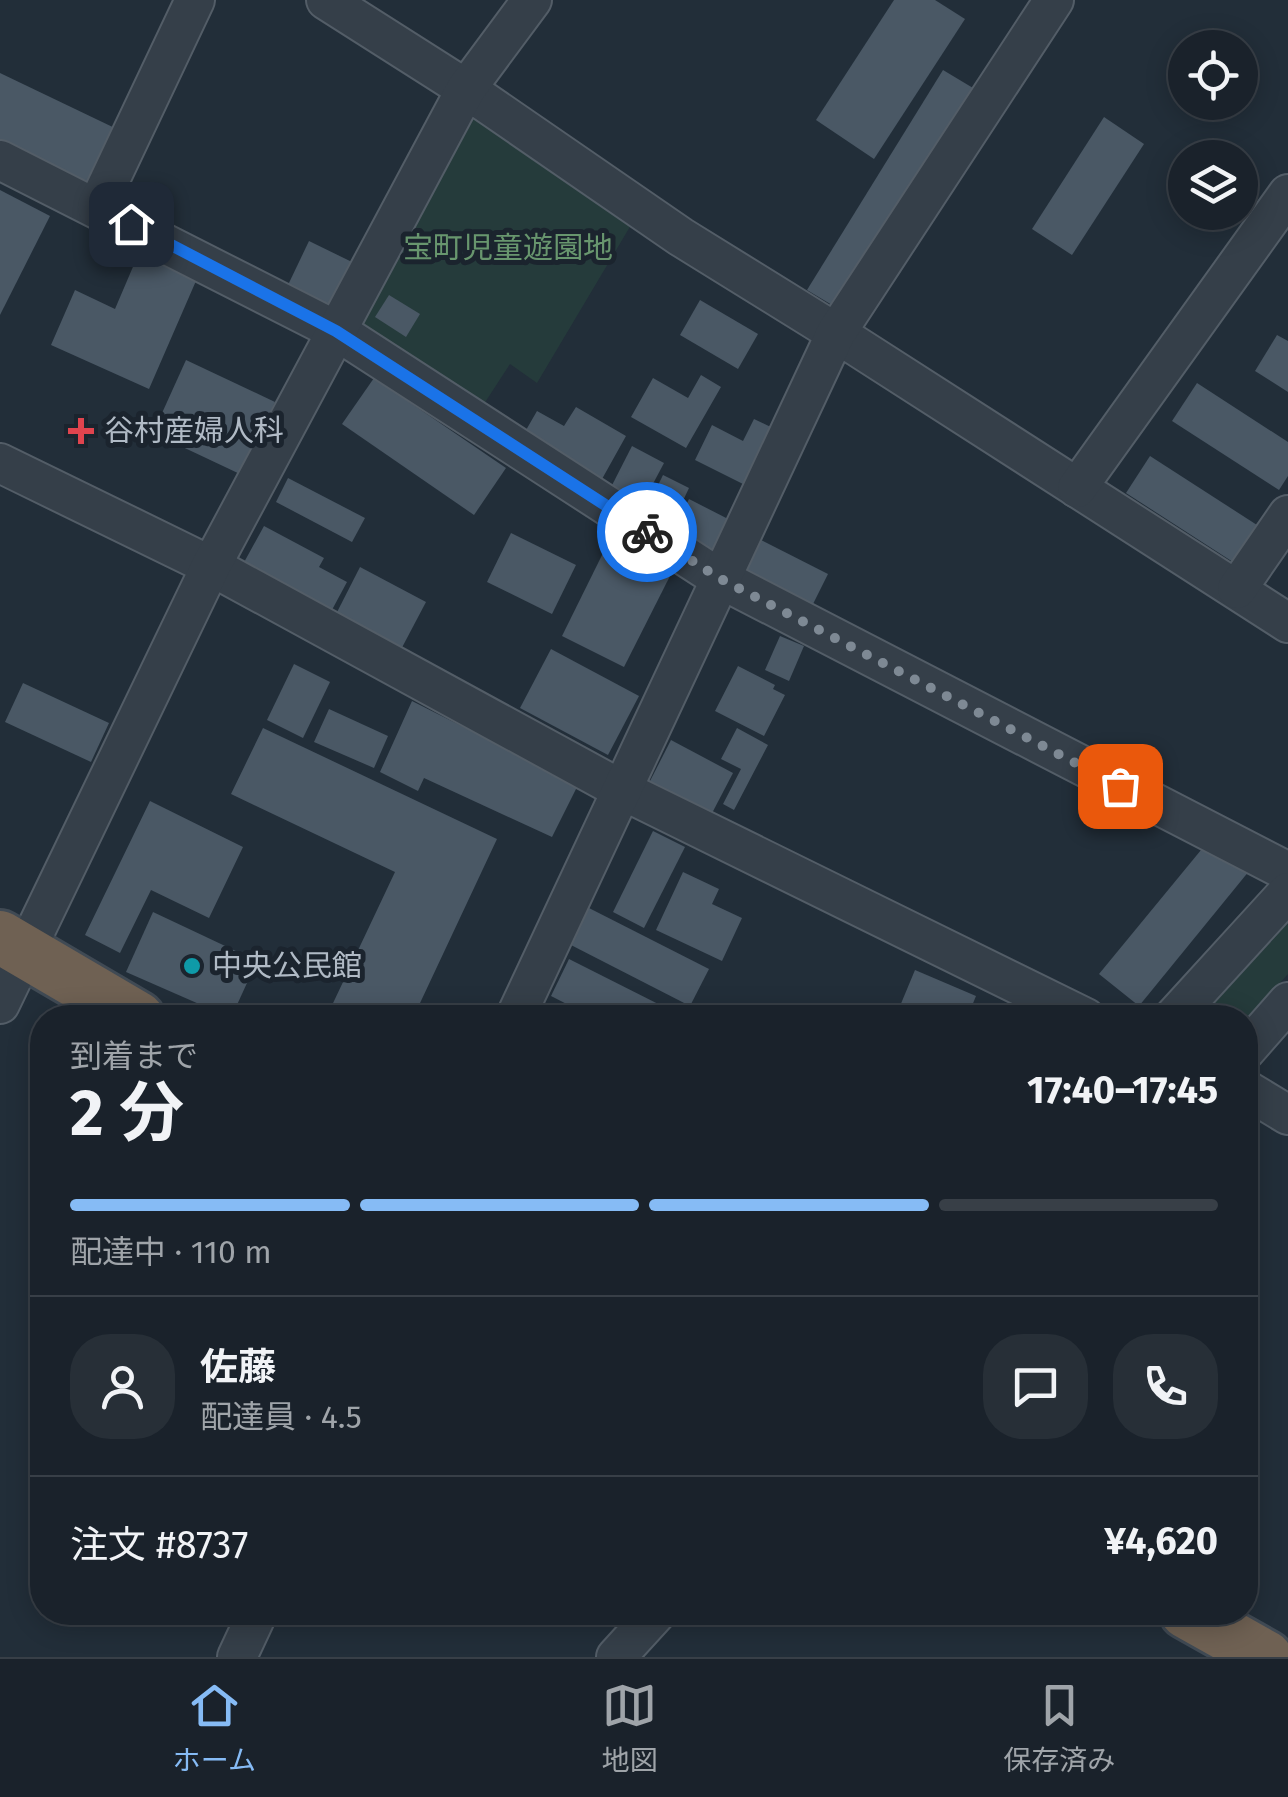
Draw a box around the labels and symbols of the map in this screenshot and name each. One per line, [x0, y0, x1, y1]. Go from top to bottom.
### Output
pin [89, 182, 174, 267]
park label: 宝町児童遊園地 [403, 230, 613, 266]
place label: 谷村産婦人科 [104, 413, 284, 449]
marker: 谷村産婦人科 [68, 418, 94, 444]
courier [597, 482, 697, 582]
pin [1078, 744, 1163, 829]
place label: 中央公民館 [212, 948, 362, 984]
marker: 中央公民館 [181, 955, 203, 977]

